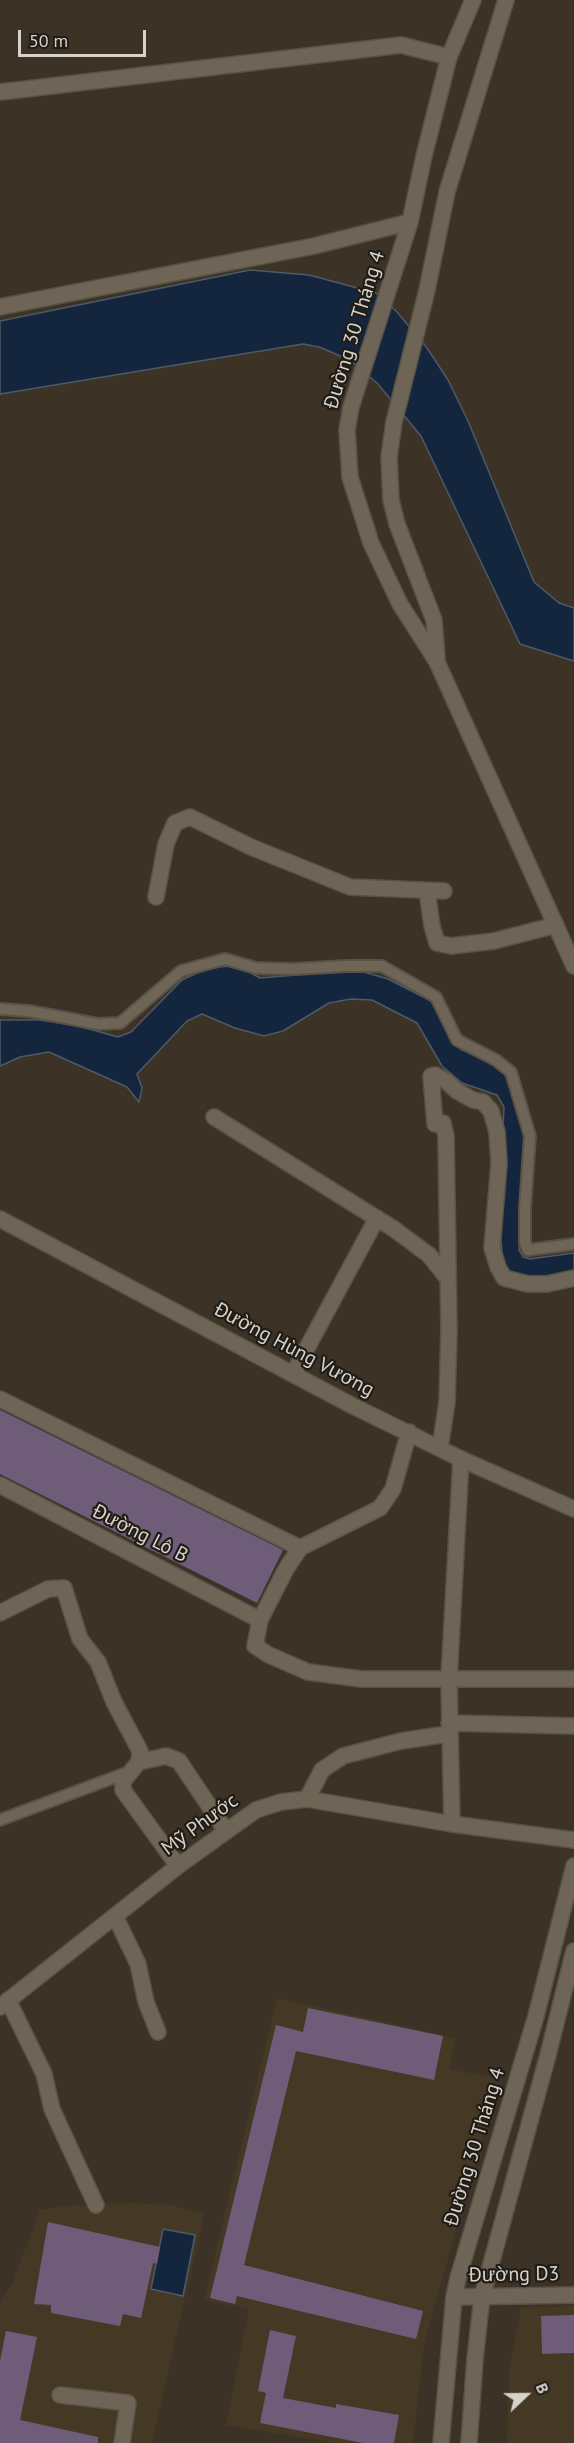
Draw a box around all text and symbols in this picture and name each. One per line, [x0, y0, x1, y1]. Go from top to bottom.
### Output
scale bar [21, 18, 148, 56]
text: 50 m [29, 29, 68, 52]
street label: Đường 30 Tháng 4 [320, 248, 390, 412]
street label: Đường Hùng Vương [210, 1298, 378, 1402]
street label: Đường Lô B [88, 1500, 192, 1568]
street label: Mỹ Phước [157, 1789, 243, 1861]
street label: Đường 30 Tháng 4 [440, 2065, 510, 2229]
street label: Đường D3 [468, 2262, 560, 2288]
north arrow [496, 2365, 556, 2425]
text: B [532, 2380, 554, 2396]

